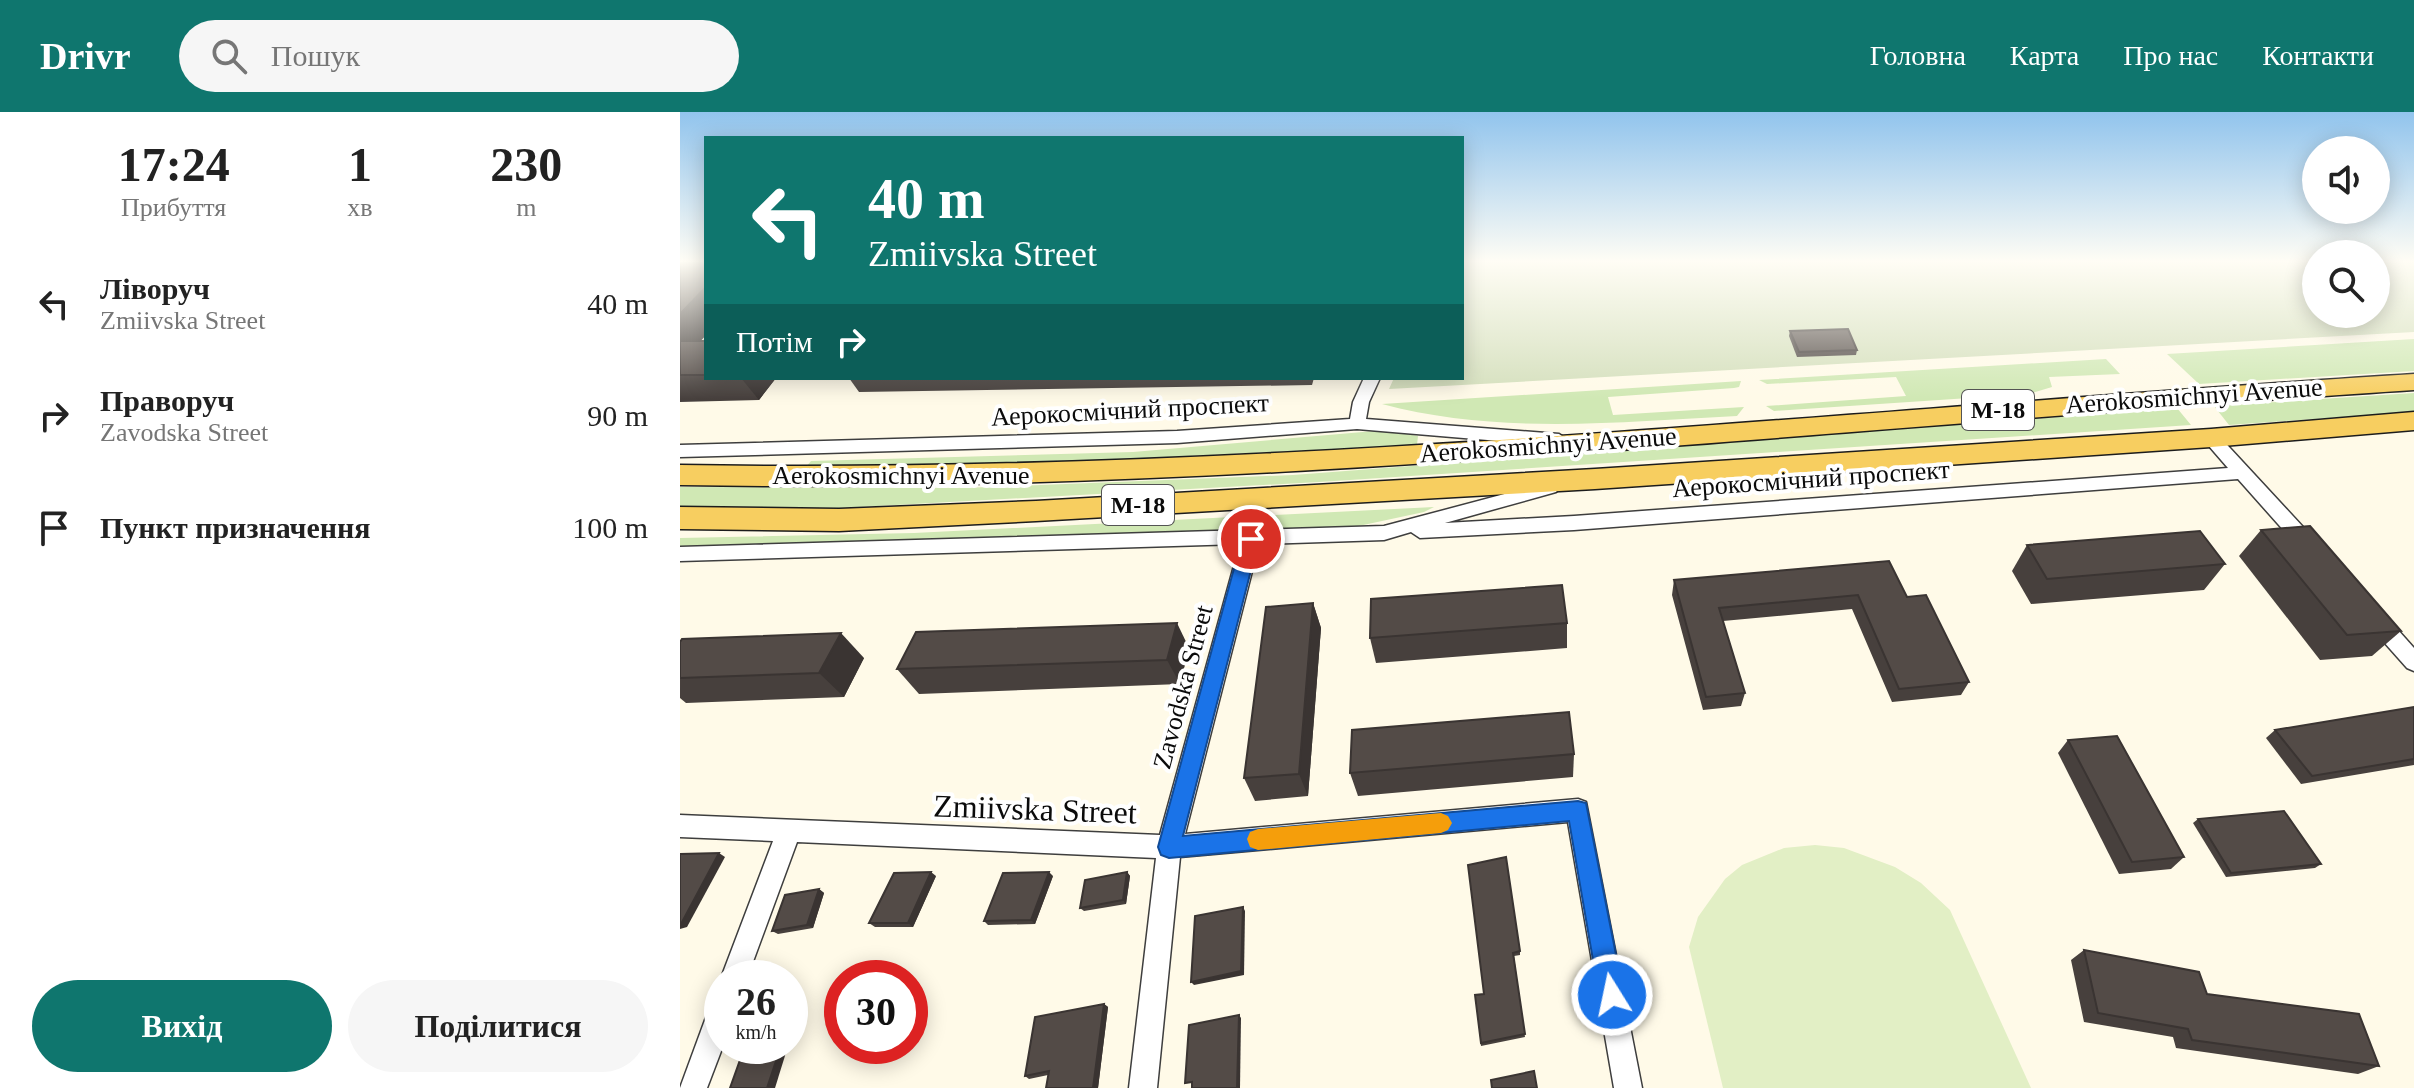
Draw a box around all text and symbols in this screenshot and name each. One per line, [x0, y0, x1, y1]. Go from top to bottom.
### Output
search box [179, 20, 739, 92]
icon: search [207, 34, 251, 78]
text: Drivr [40, 35, 131, 77]
text: Пошук [271, 39, 360, 72]
text: Головна [1870, 40, 1966, 71]
text: Карта [2010, 40, 2079, 71]
text: Про нас [2123, 40, 2218, 71]
text: Контакти [2262, 40, 2374, 71]
map controls [2302, 136, 2390, 328]
button: sound [2302, 136, 2390, 224]
text: 17:24 [118, 138, 230, 191]
text: 1 [348, 138, 372, 191]
text: 230 [490, 138, 562, 191]
icon: left [736, 168, 840, 272]
text: 40 m [868, 168, 985, 230]
text: Прибуття [121, 193, 226, 222]
text: хв [347, 193, 373, 222]
text: m [516, 193, 536, 222]
text: Zmiivska Street [868, 234, 1097, 274]
button: search [2302, 240, 2390, 328]
text: Ліворуч [100, 272, 210, 305]
icon: left [32, 282, 76, 326]
text: 40 m [587, 287, 648, 320]
text: Zmiivska Street [100, 306, 265, 335]
icon: right [829, 320, 873, 364]
text: Потім [736, 325, 813, 358]
street label: Aerokosmichnyi Avenue [2065, 373, 2323, 419]
text: Праворуч [100, 384, 234, 417]
street label: Аерокосмічний проспект [990, 388, 1270, 432]
road number: М-18 [1962, 390, 2034, 430]
icon: right [32, 394, 76, 438]
text: 90 m [587, 399, 648, 432]
text: Zavodska Street [100, 418, 268, 447]
street label: Aerokosmichnyi Avenue [1419, 422, 1677, 468]
street label: Аерокосмічний проспект [1671, 455, 1951, 503]
street label: Aerokosmichnyi Avenue [772, 461, 1030, 490]
road number: М-18 [1102, 485, 1174, 525]
pin [1217, 505, 1285, 573]
icon: arrive [32, 506, 76, 550]
text: Пункт призначення [100, 511, 371, 544]
text: 100 m [572, 511, 648, 544]
icon: arrive [1229, 517, 1273, 561]
street label: Zavodska Street [1147, 601, 1219, 772]
street label: Zmiivska Street [933, 787, 1137, 831]
position arrow [1570, 953, 1654, 1037]
speed limit sign: 30 [824, 960, 928, 1064]
text: 26 [736, 979, 776, 1024]
button: Вихід [32, 980, 332, 1072]
button: Поділитися [348, 980, 648, 1072]
text: km/h [735, 1021, 777, 1043]

